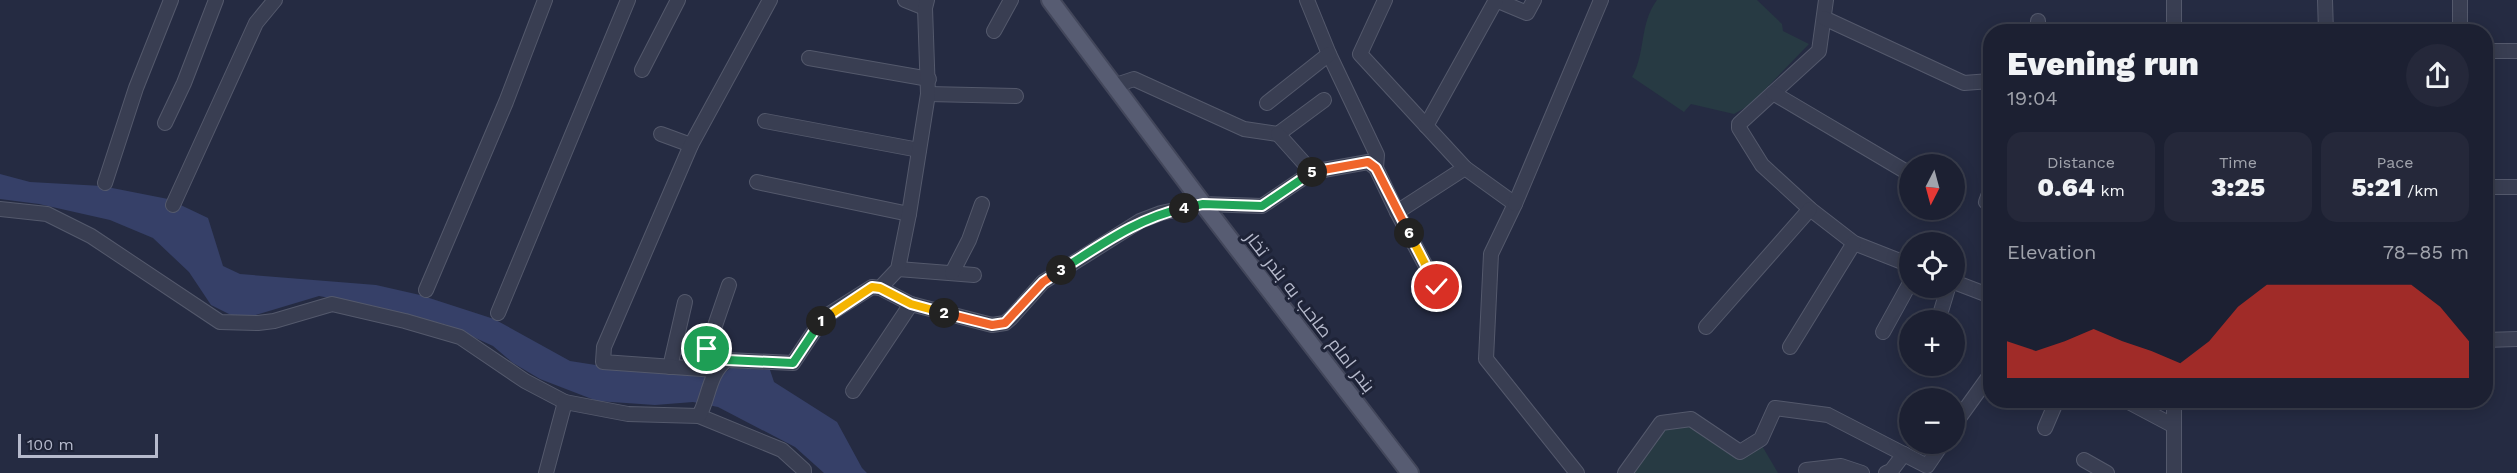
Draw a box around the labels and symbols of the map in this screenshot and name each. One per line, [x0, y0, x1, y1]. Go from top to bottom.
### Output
north arrow [1899, 154, 1965, 220]
pin: 5 [1297, 157, 1327, 187]
pin: 4 [1169, 193, 1199, 223]
pin: 6 [1394, 218, 1424, 248]
street label: بندر امام صاحب به بندر تخار [1239, 226, 1380, 398]
pin: 3 [1046, 255, 1076, 285]
pin [1411, 261, 1462, 312]
pin: 2 [929, 298, 959, 328]
pin: 1 [806, 306, 836, 336]
pin [681, 323, 732, 374]
scale bar [18, 431, 158, 458]

